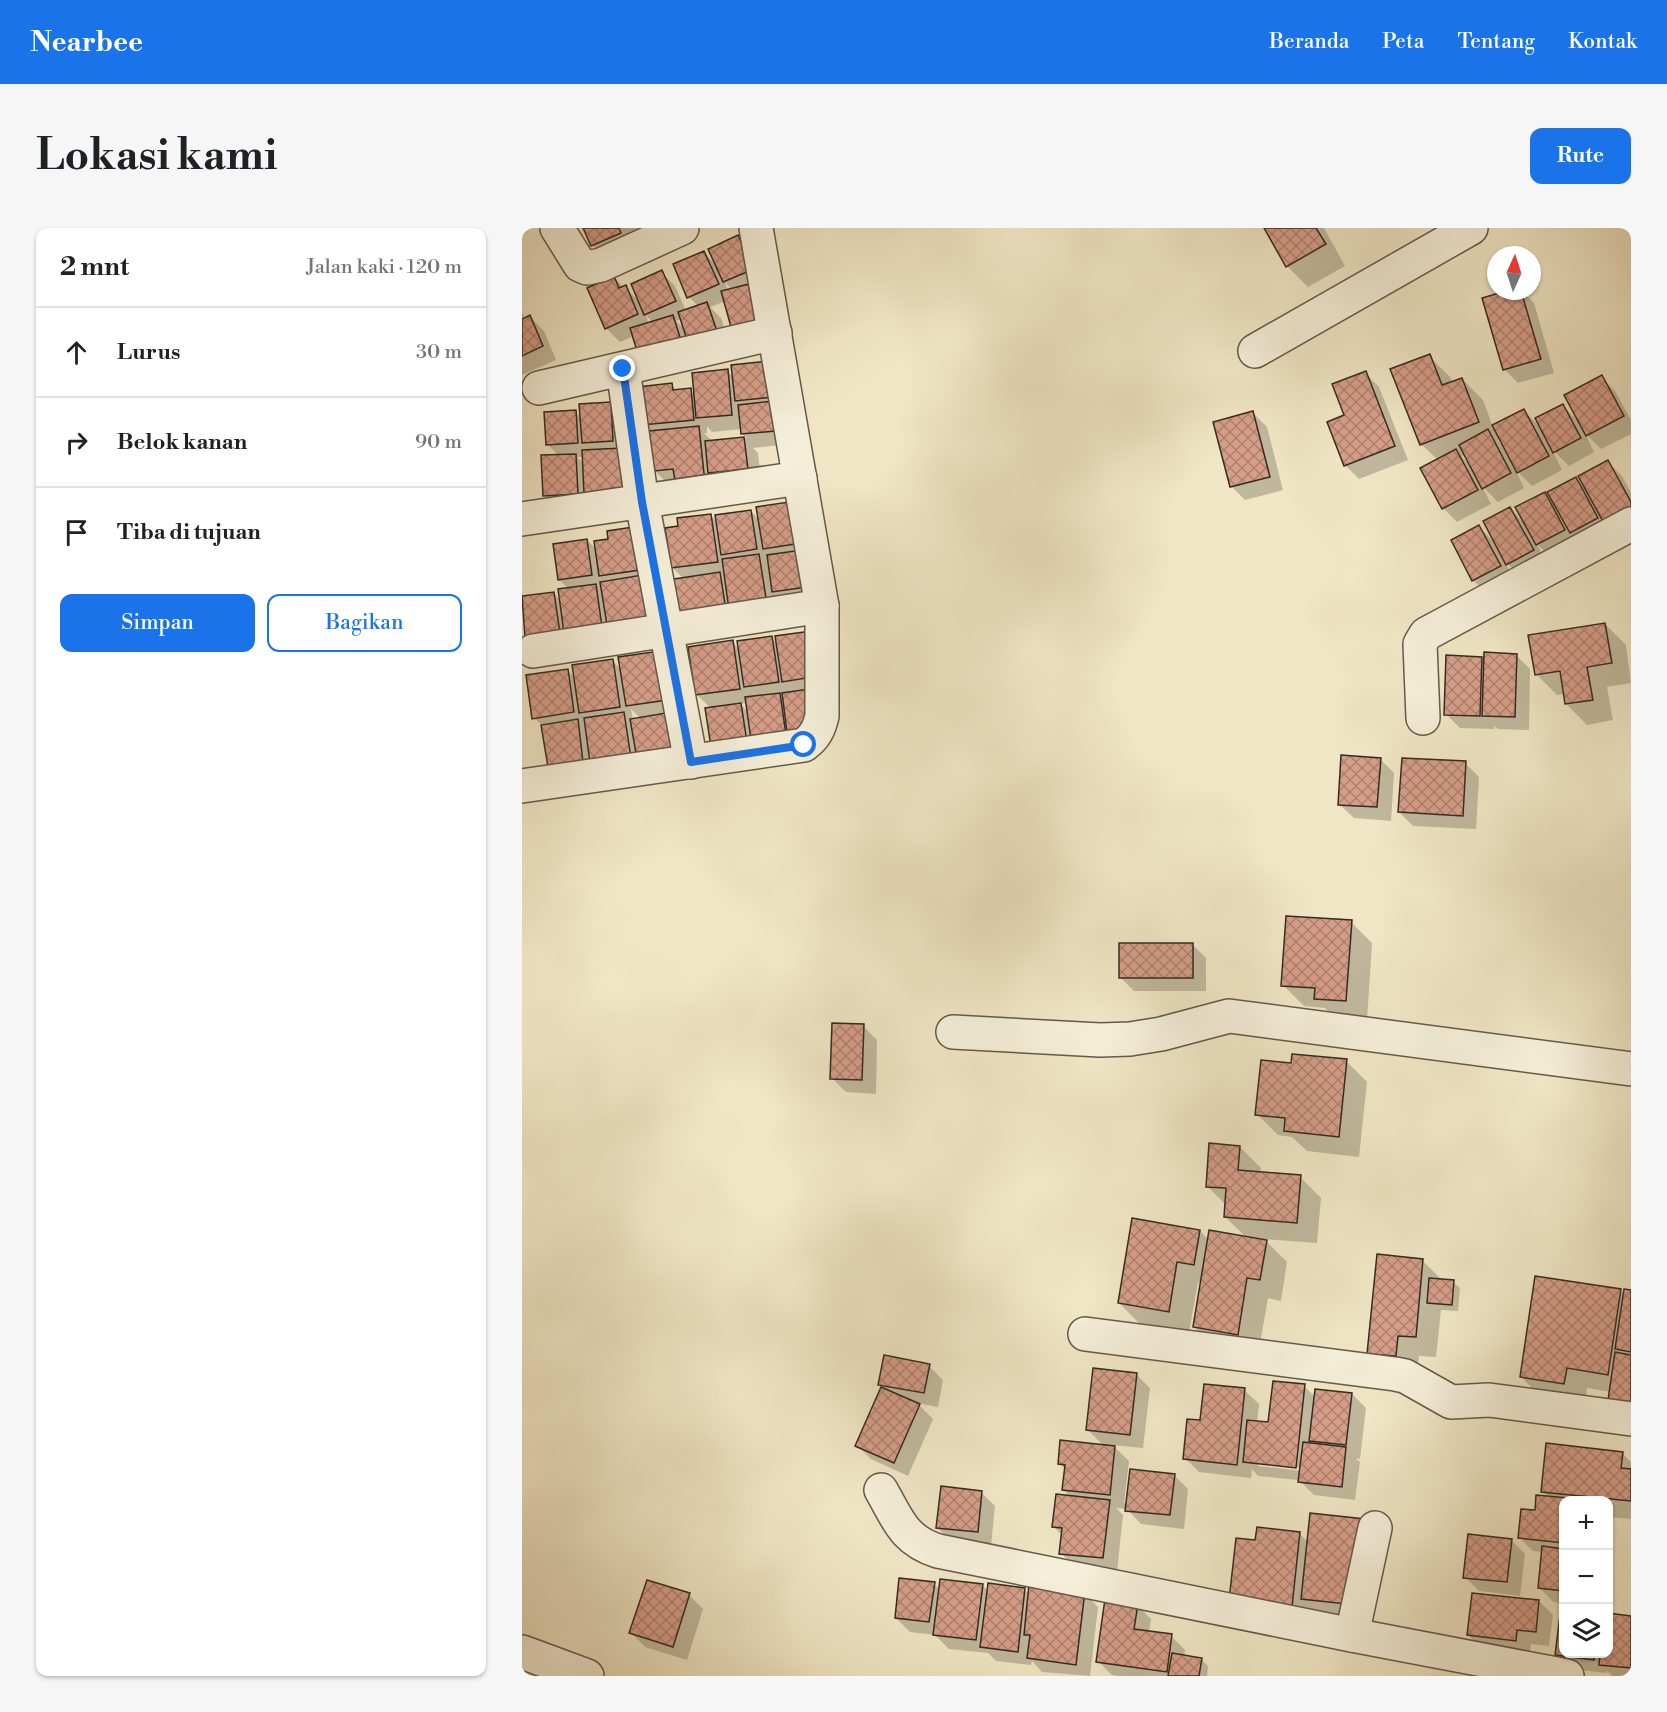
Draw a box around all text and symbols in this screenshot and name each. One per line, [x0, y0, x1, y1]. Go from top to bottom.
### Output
text: Nearbee [30, 25, 143, 60]
text: Beranda [1269, 29, 1349, 55]
text: Peta [1382, 29, 1424, 55]
text: Tentang [1457, 29, 1535, 55]
text: Kontak [1568, 29, 1637, 55]
button: Rute [1530, 128, 1631, 184]
text: Lokasi kami [36, 130, 277, 183]
north arrow [1487, 246, 1541, 300]
text: 2 mnt [60, 251, 129, 283]
text: Jalan kaki · 120 m [306, 255, 462, 280]
icon: ahead [60, 336, 93, 369]
text: Lurus [117, 339, 180, 366]
text: 30 m [416, 340, 462, 365]
route end [609, 355, 635, 381]
icon: right [60, 426, 93, 459]
text: Belok kanan [117, 429, 247, 456]
text: 90 m [415, 430, 462, 455]
icon: arrive [60, 516, 93, 549]
text: Tiba di tujuan [117, 519, 261, 546]
button: Simpan [60, 594, 255, 652]
button: Bagikan [267, 594, 462, 652]
route start [790, 731, 816, 757]
map controls [1559, 1496, 1613, 1658]
button: + [1559, 1496, 1613, 1550]
button: − [1559, 1550, 1613, 1604]
button: layers [1559, 1604, 1613, 1658]

